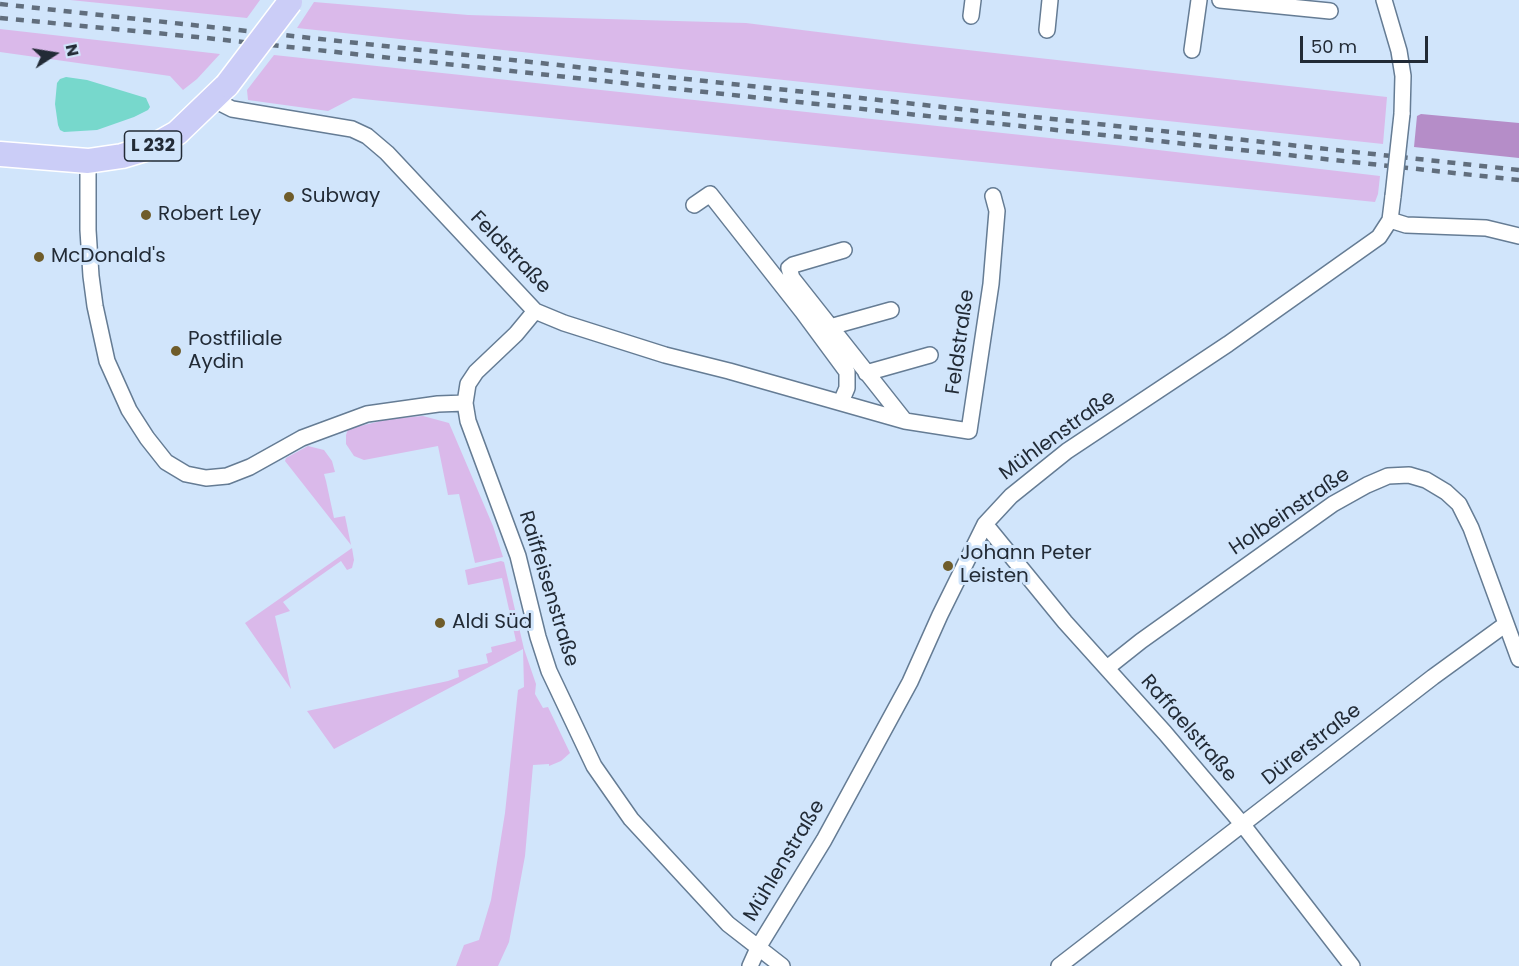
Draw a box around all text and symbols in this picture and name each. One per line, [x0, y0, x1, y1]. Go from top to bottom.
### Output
north arrow [24, 24, 84, 84]
scale bar [1303, 24, 1430, 62]
text: 50 m [1311, 34, 1357, 59]
text: N [60, 42, 85, 58]
road number: L 232 [124, 131, 182, 161]
place label: Subway [301, 185, 380, 209]
marker: Subway [282, 190, 296, 204]
place label: Robert Ley [158, 203, 261, 227]
street label: Feldstraße [465, 207, 555, 299]
marker: Robert Ley [139, 208, 153, 222]
place label: McDonald's [51, 245, 166, 269]
marker: McDonald's [32, 250, 46, 264]
street label: Feldstraße [942, 288, 980, 396]
place label: Postfiliale Aydin [188, 328, 282, 375]
marker: Postfiliale Aydin [169, 344, 183, 358]
street label: Mühlenstraße [995, 386, 1121, 486]
street label: Holbeinstraße [1225, 463, 1355, 561]
street label: Raiffeisenstraße [513, 508, 583, 670]
place label: Johann Peter Leisten [960, 542, 1092, 589]
marker: Johann Peter Leisten [941, 559, 955, 573]
place label: Aldi Süd [452, 611, 532, 635]
marker: Aldi Süd [433, 616, 447, 630]
street label: Raffaelstraße [1135, 670, 1241, 788]
street label: Dürerstraße [1258, 699, 1366, 791]
street label: Mühlenstraße [739, 796, 831, 926]

